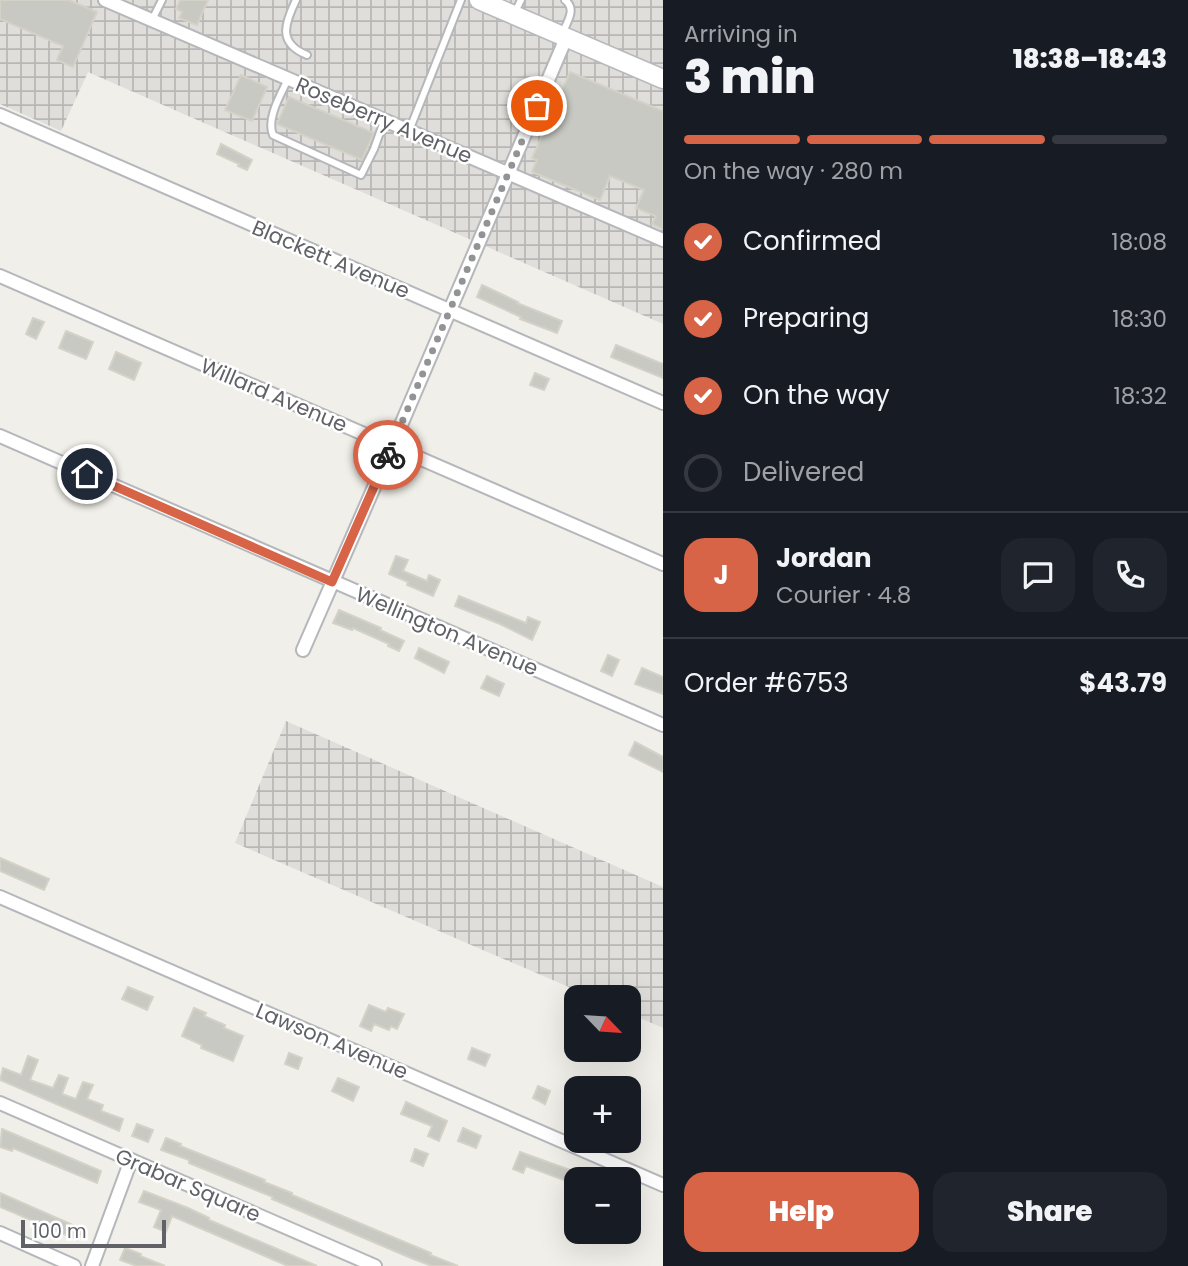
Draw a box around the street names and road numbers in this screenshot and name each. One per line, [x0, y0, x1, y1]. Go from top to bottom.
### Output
street label: Roseberry Avenue [291, 70, 477, 170]
street label: Blackett Avenue [248, 213, 414, 305]
street label: Willard Avenue [196, 351, 352, 439]
street label: Wellington Avenue [351, 579, 543, 683]
street label: Lawson Avenue [251, 996, 413, 1086]
street label: Grabar Square [111, 1141, 265, 1229]

